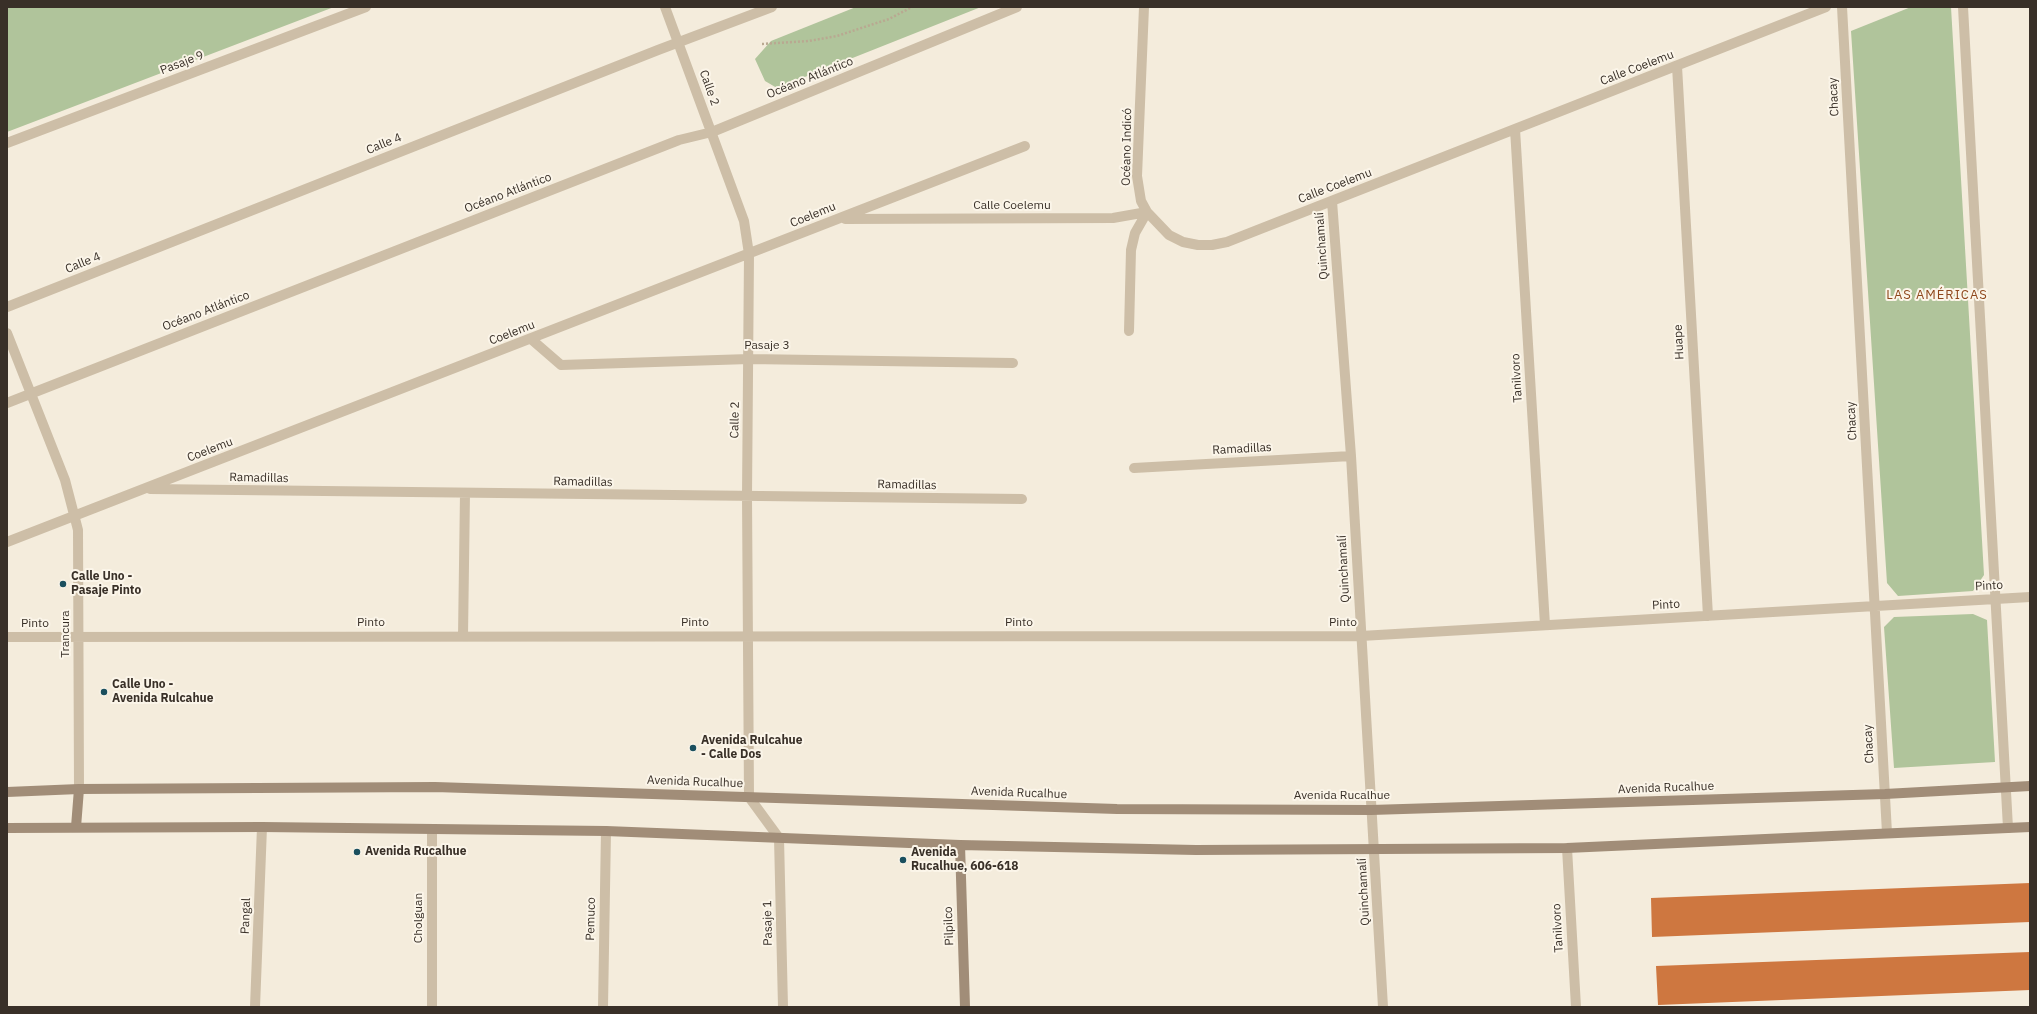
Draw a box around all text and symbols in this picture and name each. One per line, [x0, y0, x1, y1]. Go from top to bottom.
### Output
street label: Calle Coelemu [1598, 47, 1676, 89]
street label: Pasaje 9 [158, 48, 206, 78]
street label: Océano Atlántico [765, 54, 855, 102]
street label: Calle 2 [696, 68, 722, 108]
street label: Chacay [1826, 77, 1842, 117]
street label: Océano Indicó [1119, 108, 1135, 186]
street label: Calle 4 [364, 130, 404, 158]
street label: Calle Coelemu [1296, 165, 1374, 207]
street label: Océano Atlántico [462, 170, 554, 216]
street label: Coelemu [788, 199, 838, 231]
street label: Calle Coelemu [973, 199, 1051, 213]
street label: Quinchamalí [1312, 212, 1332, 280]
street label: Calle 4 [63, 249, 103, 277]
district label: LAS AMÉRICAS [1886, 287, 1988, 303]
street label: Océano Atlántico [160, 288, 252, 334]
street label: Coelemu [487, 318, 537, 348]
street label: Huape [1671, 324, 1687, 360]
street label: Pasaje 3 [744, 339, 790, 353]
street label: Tanilvoro [1509, 353, 1525, 403]
street label: Calle 2 [727, 401, 743, 439]
street label: Chacay [1844, 401, 1860, 441]
street label: Coelemu [185, 435, 235, 465]
street label: Ramadillas [1212, 440, 1272, 458]
street label: Ramadillas [229, 470, 289, 486]
street label: Ramadillas [553, 474, 613, 490]
street label: Ramadillas [877, 477, 937, 493]
street label: Quinchamalí [1335, 535, 1353, 603]
place label: Calle Uno - Pasaje Pinto [71, 570, 141, 598]
street label: Pinto [1975, 578, 2003, 594]
marker: Calle Uno - Pasaje Pinto [58, 579, 68, 589]
street label: Pinto [1652, 597, 1680, 613]
street label: Trancura [59, 610, 73, 658]
street label: Pinto [357, 616, 385, 630]
street label: Pinto [681, 616, 709, 630]
street label: Pinto [1005, 616, 1033, 630]
street label: Pinto [1329, 616, 1357, 630]
street label: Pinto [21, 617, 49, 631]
place label: Calle Uno - Avenida Rulcahue [112, 678, 213, 706]
marker: Calle Uno - Avenida Rulcahue [99, 687, 109, 697]
street label: Chacay [1861, 724, 1877, 764]
place label: Avenida Rulcahue - Calle Dos [701, 734, 802, 762]
marker: Avenida Rulcahue - Calle Dos [688, 743, 698, 753]
street label: Avenida Rucalhue [647, 773, 743, 791]
street label: Avenida Rucalhue [1618, 779, 1714, 797]
street label: Avenida Rucalhue [971, 784, 1067, 802]
street label: Avenida Rucalhue [1294, 789, 1390, 803]
place label: Avenida Rucalhue [365, 845, 466, 859]
place label: Avenida Rucalhue, 606-618 [911, 846, 1018, 874]
marker: Avenida Rucalhue [352, 847, 362, 857]
marker: Avenida Rucalhue, 606-618 [898, 855, 908, 865]
street label: Quinchamalí [1355, 858, 1373, 926]
street label: Cholguan [412, 893, 426, 943]
street label: Pemuco [583, 897, 599, 941]
street label: Pangal [238, 898, 254, 934]
street label: Pasaje 1 [760, 900, 776, 946]
street label: Tanilvoro [1550, 903, 1566, 953]
street label: Pilpilco [941, 906, 957, 946]

